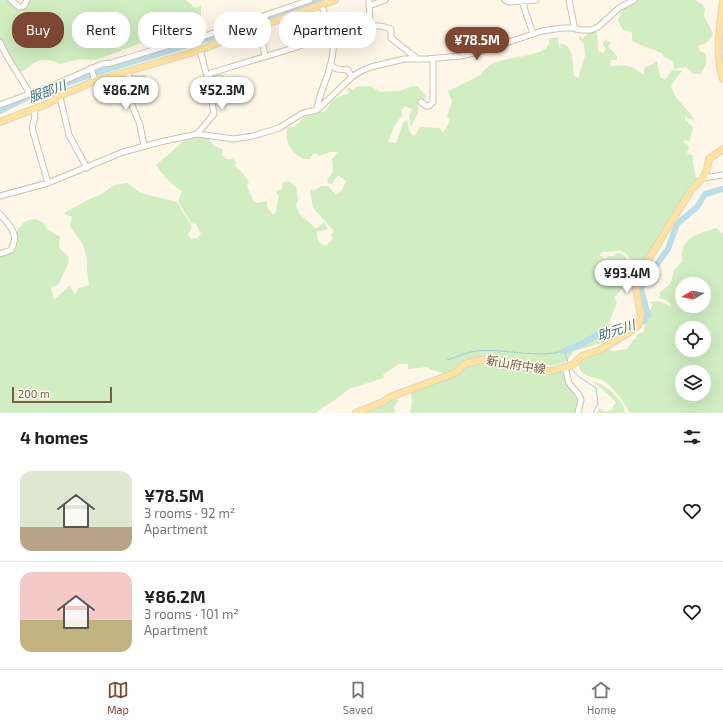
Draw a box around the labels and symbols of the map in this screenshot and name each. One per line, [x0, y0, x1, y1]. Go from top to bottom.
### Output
pin: ¥78.5M [444, 27, 510, 61]
water label: 服部川 [26, 76, 70, 105]
pin: ¥86.2M [93, 77, 159, 111]
pin: ¥52.3M [189, 77, 255, 111]
pin: ¥93.4M [594, 260, 660, 294]
north arrow [675, 277, 711, 313]
water label: 助元川 [595, 316, 639, 344]
street label: 新山府中線 [485, 352, 547, 376]
scale bar [12, 385, 112, 404]

